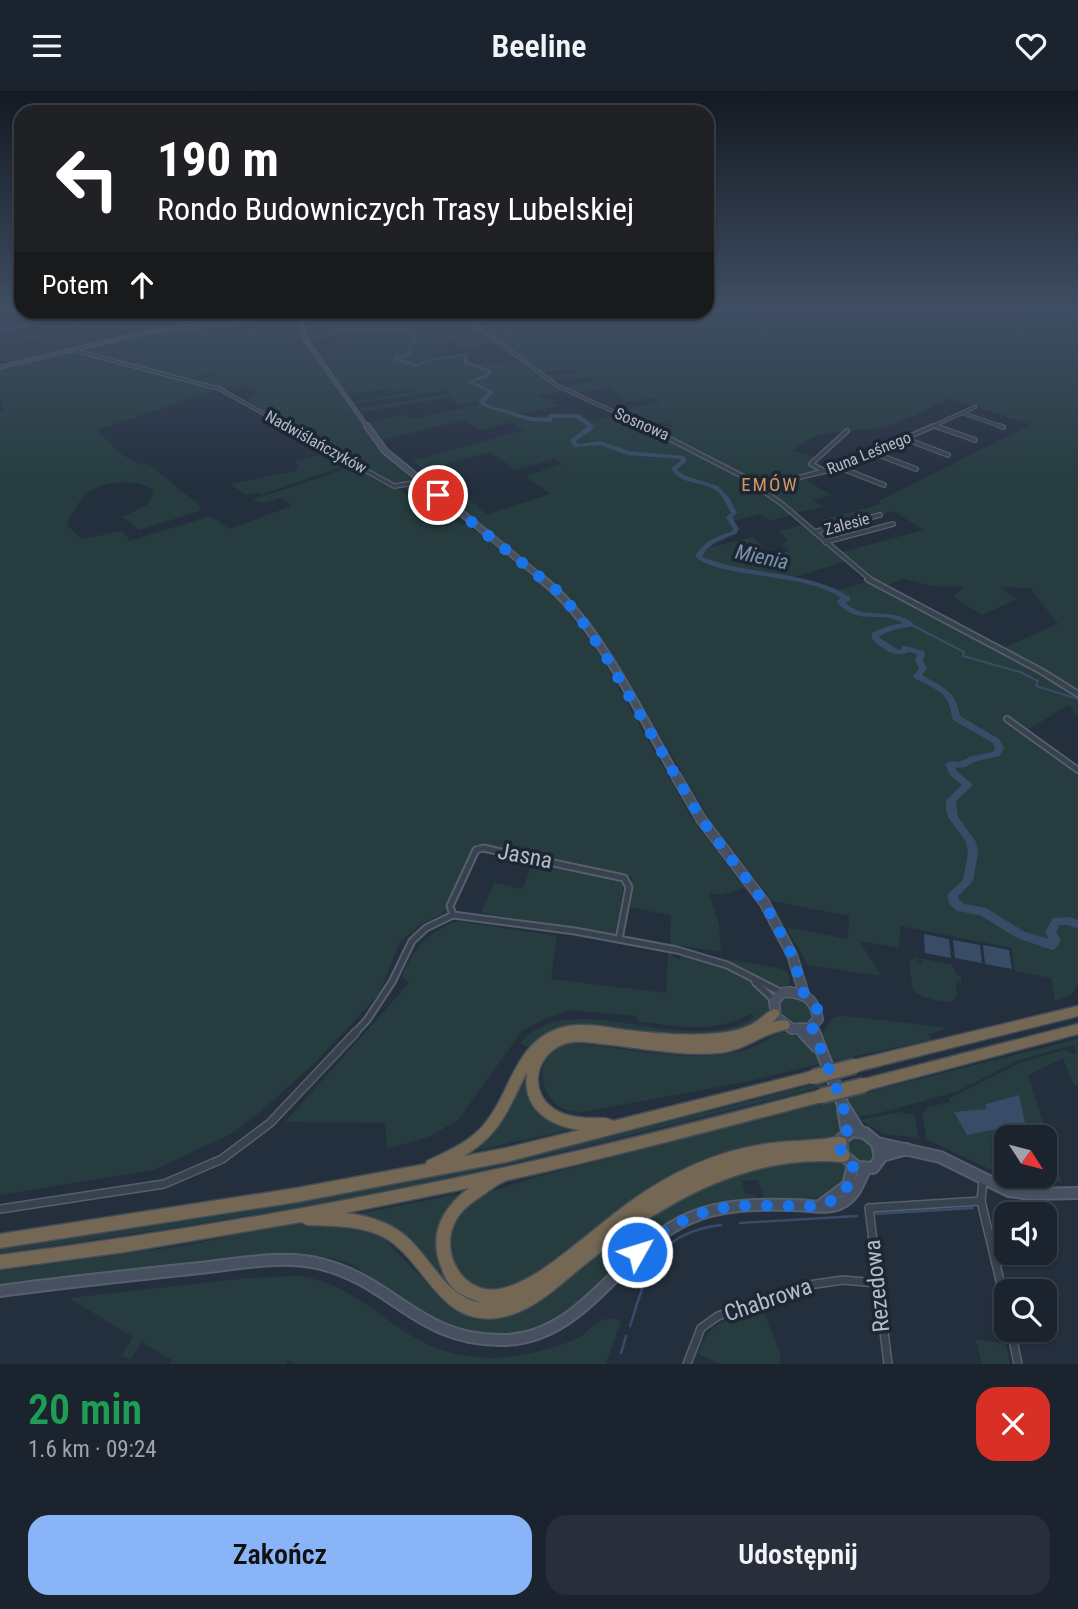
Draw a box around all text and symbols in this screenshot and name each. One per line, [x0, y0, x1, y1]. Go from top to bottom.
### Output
icon: menu [28, 27, 66, 65]
text: Beeline [491, 27, 587, 65]
icon: heart [1012, 27, 1050, 65]
text: 190 m [157, 131, 279, 188]
icon: left [42, 133, 133, 224]
text: Rondo Budowniczych Trasy Lubelskiej [157, 190, 634, 228]
icon: ahead [123, 266, 161, 304]
text: Potem [42, 270, 109, 300]
street label: Sosnowa [612, 404, 672, 444]
street label: Nadwiślańczyków [262, 406, 370, 478]
street label: Runa Leśnego [824, 428, 914, 478]
pin [408, 465, 468, 525]
district label: EMÓW [741, 473, 799, 496]
icon: arrive [419, 476, 457, 514]
street label: Zalesie [822, 509, 872, 539]
water label: Mienia [733, 540, 791, 574]
street label: Jasna [496, 838, 554, 874]
north arrow [994, 1125, 1057, 1188]
map controls [994, 1125, 1057, 1342]
button: sound [994, 1202, 1057, 1265]
position arrow [600, 1215, 674, 1289]
street label: Rezedowa [859, 1239, 895, 1333]
street label: Chabrowa [721, 1272, 815, 1328]
button: search [994, 1279, 1057, 1342]
text: 20 min [28, 1385, 142, 1434]
button: close [976, 1387, 1050, 1461]
text: 1.6 km · 09:24 [28, 1436, 157, 1463]
button: Zakończ [28, 1515, 532, 1595]
button: Udostępnij [546, 1515, 1050, 1595]

